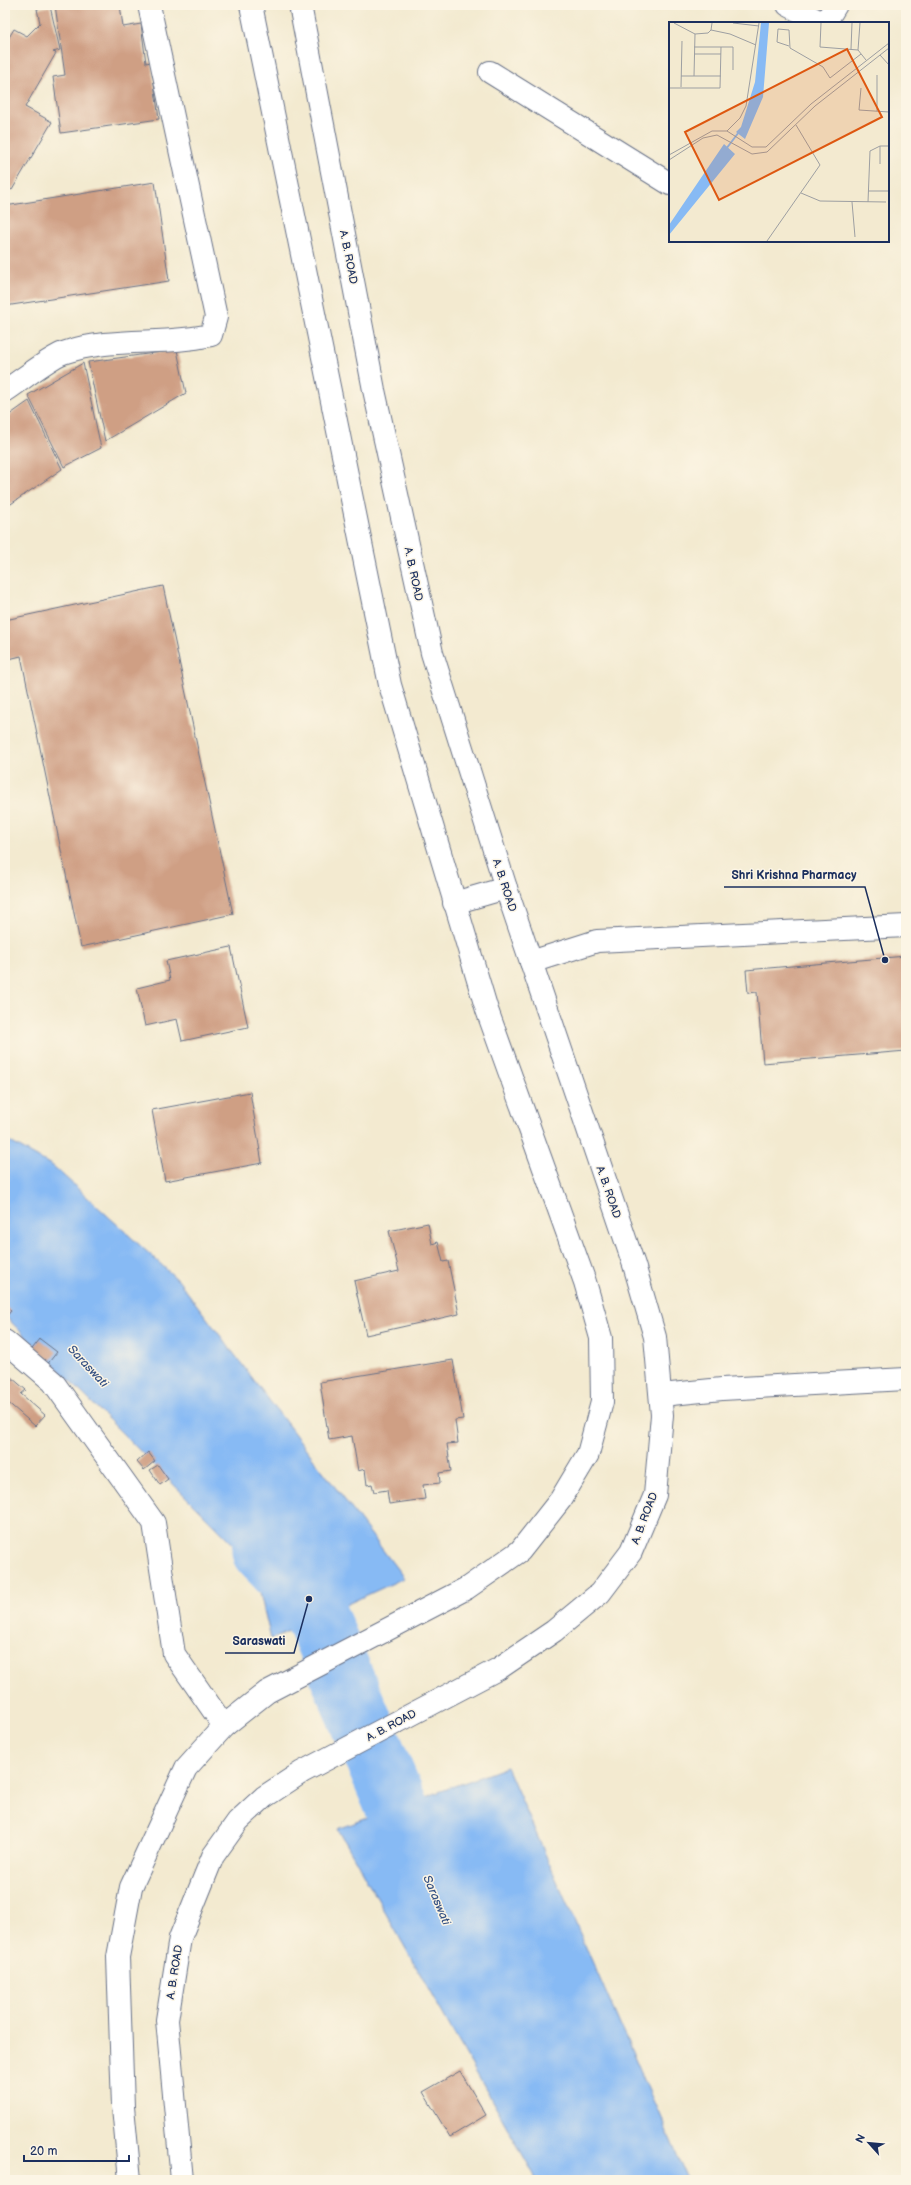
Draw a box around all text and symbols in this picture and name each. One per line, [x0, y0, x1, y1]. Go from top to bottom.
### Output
inset map [669, 22, 889, 242]
street label: A. B. ROAD [337, 229, 360, 285]
street label: A. B. ROAD [401, 546, 426, 602]
street label: A. B. ROAD [490, 857, 519, 913]
callout: Shri Krishna Pharmacy [724, 863, 865, 887]
text: Shri Krishna Pharmacy [732, 868, 857, 883]
street label: A. B. ROAD [593, 1164, 624, 1220]
water label: Saraswati [64, 1342, 112, 1392]
street label: A. B. ROAD [629, 1490, 660, 1546]
callout: Saraswati [225, 1629, 294, 1653]
text: Saraswati [232, 1634, 286, 1649]
street label: A. B. ROAD [364, 1707, 418, 1744]
water label: Saraswati [419, 1873, 454, 1929]
street label: A. B. ROAD [164, 1944, 185, 2000]
north arrow [849, 2123, 889, 2163]
text: N [853, 2132, 868, 2145]
scale bar [24, 2137, 129, 2163]
text: 20 m [30, 2144, 57, 2159]

